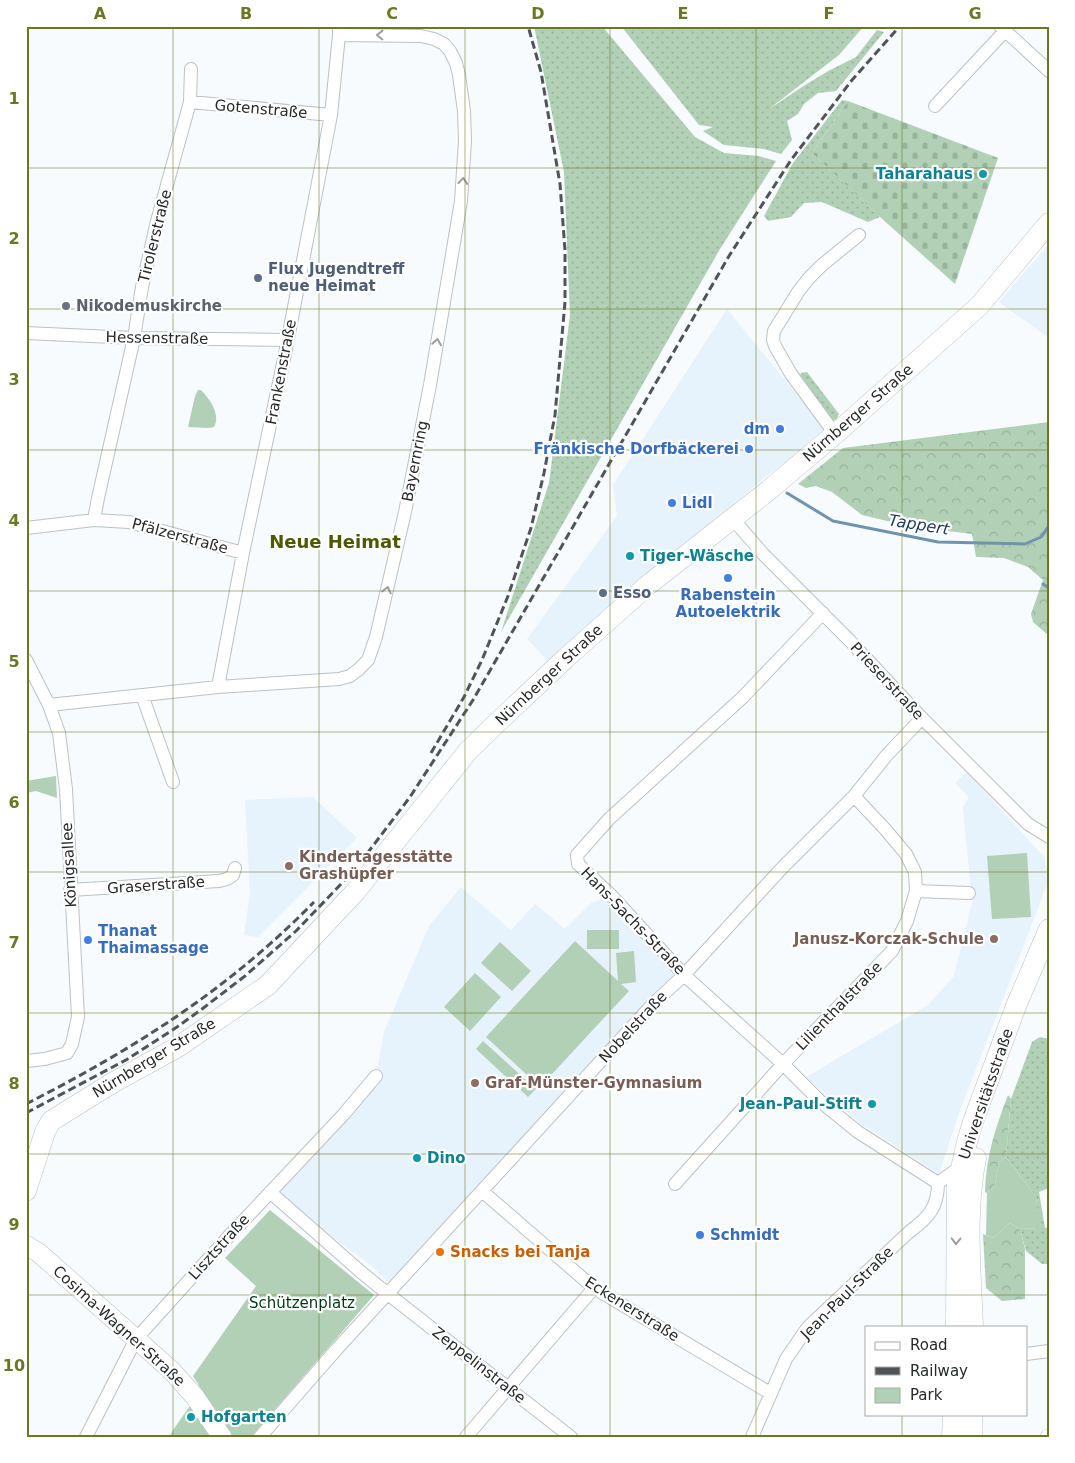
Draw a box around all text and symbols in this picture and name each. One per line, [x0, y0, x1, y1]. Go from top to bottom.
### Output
text: A [94, 4, 107, 23]
text: B [240, 4, 252, 23]
text: C [386, 4, 398, 23]
text: D [531, 4, 545, 23]
text: E [678, 4, 688, 23]
text: F [824, 4, 834, 23]
text: G [968, 4, 982, 23]
one-way arrow [376, 30, 384, 40]
text: 1 [8, 89, 20, 108]
street label: Gotenstraße [214, 96, 308, 122]
place label: Taharahaus [876, 165, 973, 183]
marker: Taharahaus [977, 168, 989, 180]
one-way arrow [457, 177, 468, 185]
street label: Tirolerstraße [135, 188, 175, 285]
text: 2 [8, 229, 20, 248]
place label: Flux Jugendtreff neue Heimat [268, 260, 405, 295]
marker: Flux Jugendtreff neue Heimat [252, 272, 264, 284]
place label: Nikodemuskirche [76, 297, 222, 315]
marker: Nikodemuskirche [60, 300, 72, 312]
street label: Frankenstraße [262, 318, 300, 426]
street label: Hessenstraße [106, 328, 208, 348]
one-way arrow [431, 337, 442, 345]
street label: Nürnberger Straße [799, 360, 917, 466]
text: 3 [8, 370, 20, 389]
street label: Bayernring [398, 419, 432, 503]
place label: dm [744, 420, 770, 438]
marker: dm [774, 423, 786, 435]
place label: Fränkische Dorfbäckerei [534, 440, 739, 458]
marker: Fränkische Dorfbäckerei [743, 443, 755, 455]
place label: Lidl [682, 494, 713, 512]
marker: Lidl [666, 497, 678, 509]
water label: Tappert [887, 510, 951, 539]
text: 4 [8, 511, 20, 530]
street label: Pfälzerstraße [130, 515, 230, 557]
district label: Neue Heimat [269, 531, 401, 552]
place label: Tiger-Wäsche [640, 547, 754, 565]
marker: Tiger-Wäsche [624, 550, 636, 562]
marker: Rabenstein Autoelektrik [722, 572, 734, 584]
place label: Esso [613, 584, 651, 602]
one-way arrow [381, 585, 392, 594]
place label: Rabenstein Autoelektrik [676, 586, 781, 621]
marker: Esso [597, 587, 609, 599]
street label: Nürnberger Straße [492, 621, 606, 729]
street label: Prieserstraße [847, 639, 927, 723]
text: 5 [8, 652, 20, 671]
text: 6 [8, 793, 20, 812]
street label: Königsallee [58, 822, 80, 908]
place label: Kindertagesstätte Grashüpfer [299, 848, 453, 883]
marker: Kindertagesstätte Grashüpfer [283, 860, 295, 872]
street label: Hans-Sachs-Straße [577, 864, 689, 978]
street label: Graserstraße [107, 873, 205, 897]
place label: Thanat Thaimassage [98, 922, 209, 957]
place label: Janusz-Korczak-Schule [793, 930, 984, 948]
text: 7 [8, 933, 20, 952]
marker: Janusz-Korczak-Schule [988, 933, 1000, 945]
marker: Thanat Thaimassage [82, 934, 94, 946]
street label: Lilienthalstraße [792, 958, 886, 1054]
street label: Nobelstraße [595, 988, 671, 1066]
street label: Nürnberger Straße [89, 1014, 219, 1102]
street label: Universitätsstraße [955, 1026, 1017, 1162]
text: 8 [8, 1074, 20, 1093]
place label: Graf-Münster-Gymnasium [485, 1074, 702, 1092]
marker: Graf-Münster-Gymnasium [469, 1077, 481, 1089]
place label: Jean-Paul-Stift [739, 1095, 862, 1113]
marker: Jean-Paul-Stift [866, 1098, 878, 1110]
place label: Dino [427, 1149, 466, 1167]
marker: Dino [411, 1152, 423, 1164]
street label: Lisztstraße [185, 1211, 253, 1283]
text: 9 [8, 1215, 20, 1234]
place label: Schmidt [710, 1226, 779, 1244]
marker: Schmidt [694, 1229, 706, 1241]
one-way arrow [951, 1238, 961, 1246]
place label: Snacks bei Tanja [450, 1243, 590, 1261]
street label: Jean-Paul-Straße [796, 1243, 897, 1344]
marker: Snacks bei Tanja [434, 1246, 446, 1258]
street label: Cosima-Wagner-Straße [49, 1262, 189, 1390]
street label: Eckenerstraße [582, 1273, 682, 1345]
park label: Schützenplatz [249, 1294, 355, 1312]
street label: Zeppelinstraße [429, 1323, 529, 1407]
legend [865, 1326, 1028, 1416]
text: Road [910, 1336, 948, 1354]
text: 10 [3, 1356, 25, 1375]
text: Railway [910, 1362, 968, 1380]
text: Park [910, 1386, 943, 1404]
place label: Hofgarten [201, 1408, 287, 1426]
marker: Hofgarten [185, 1411, 197, 1423]

